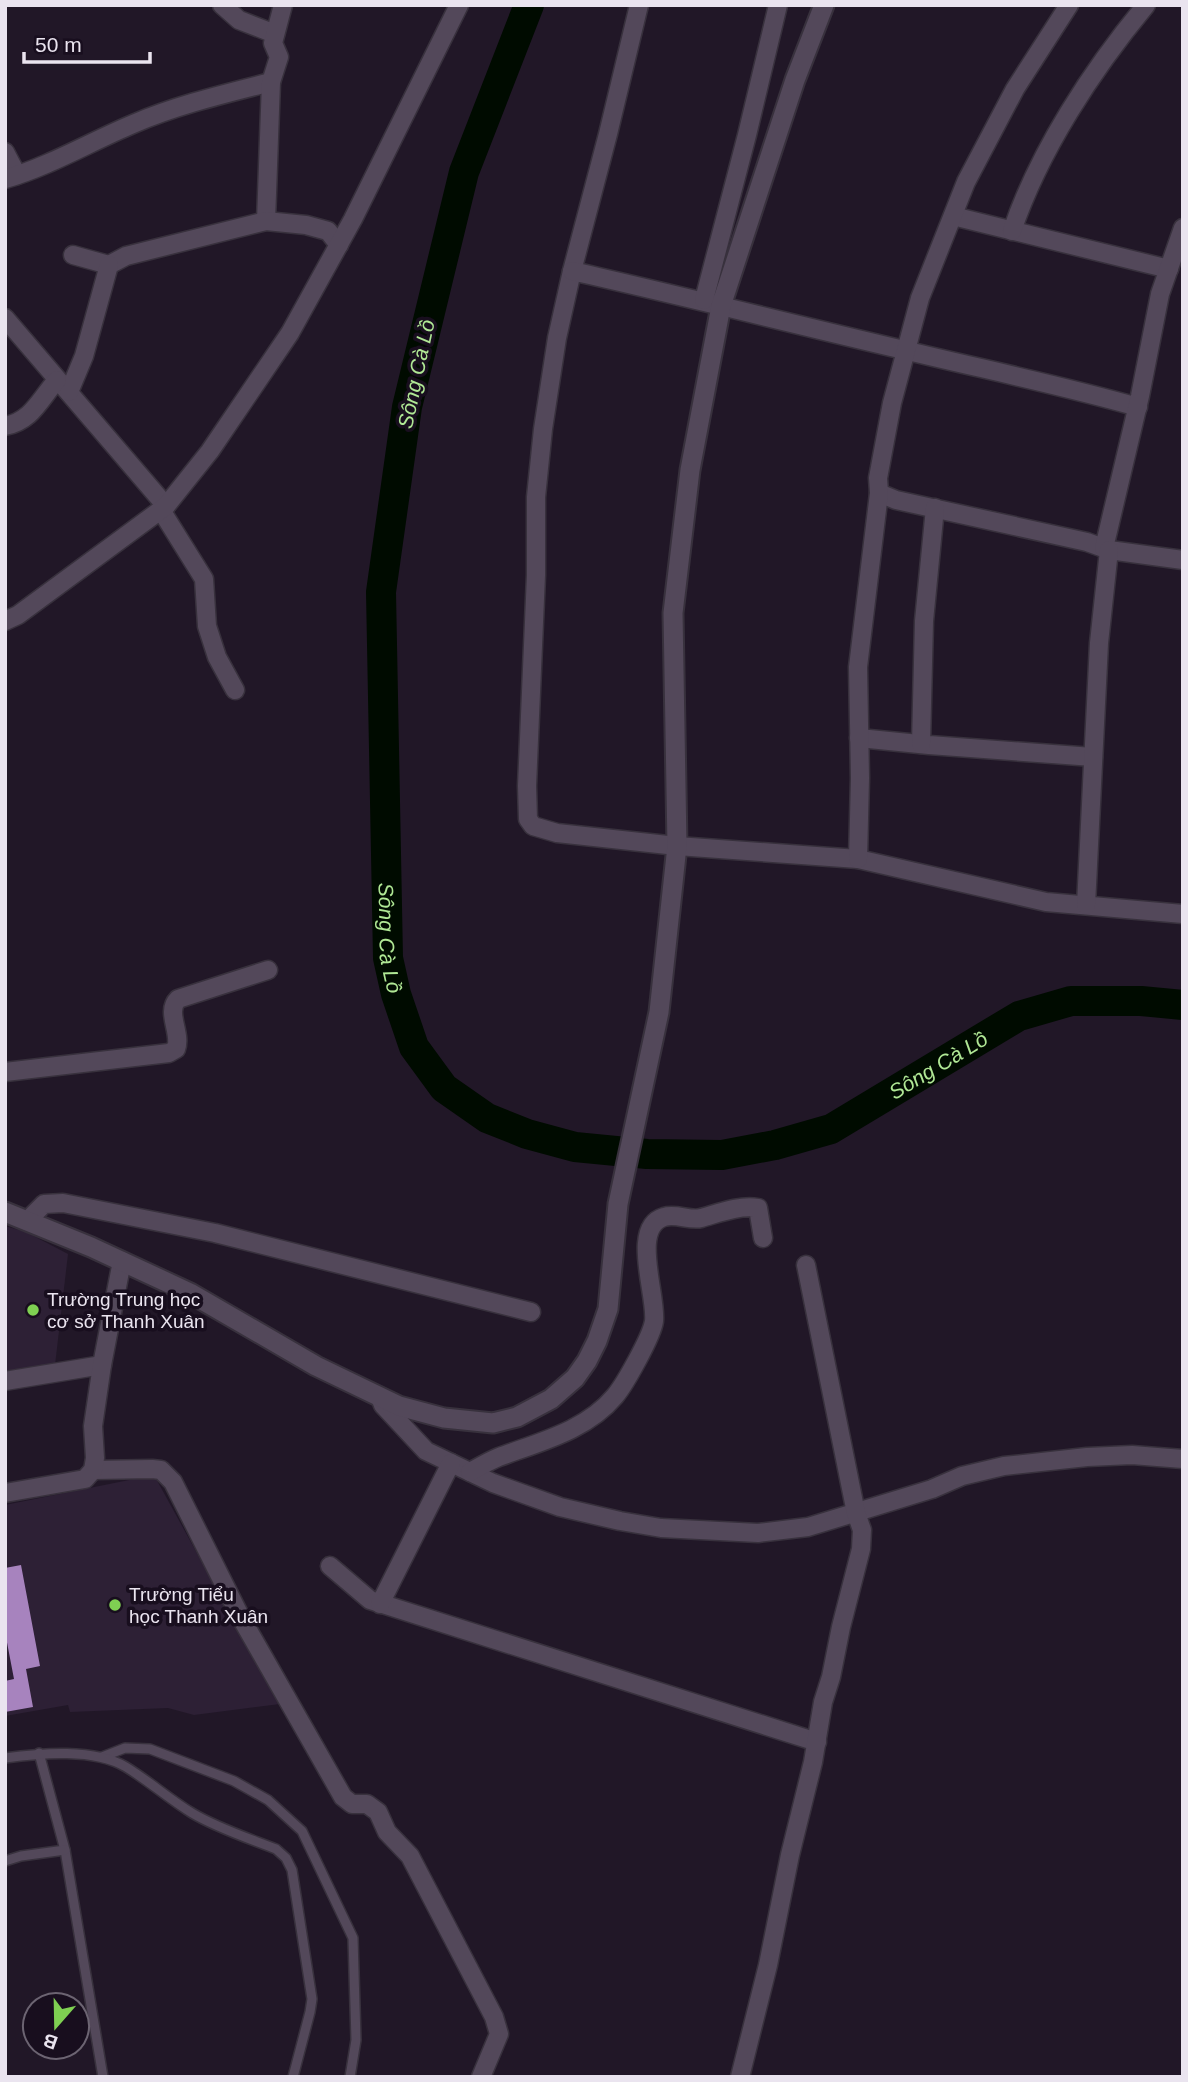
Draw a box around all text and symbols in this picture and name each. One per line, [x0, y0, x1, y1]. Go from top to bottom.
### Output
scale bar [24, 21, 150, 65]
text: 50 m [35, 33, 82, 56]
water label: Sông Cà Lồ [393, 317, 439, 431]
water label: Sông Cà Lồ [375, 882, 407, 996]
water label: Sông Cà Lồ [884, 1026, 992, 1103]
place label: Trường Trung học cơ sở Thanh Xuân [47, 1289, 205, 1332]
marker: Trường Trung học cơ sở Thanh Xuân [25, 1302, 41, 1318]
place label: Trường Tiểu học Thanh Xuân [129, 1584, 268, 1627]
marker: Trường Tiểu học Thanh Xuân [107, 1597, 123, 1613]
north arrow [21, 1991, 91, 2061]
text: B [40, 2029, 60, 2054]

